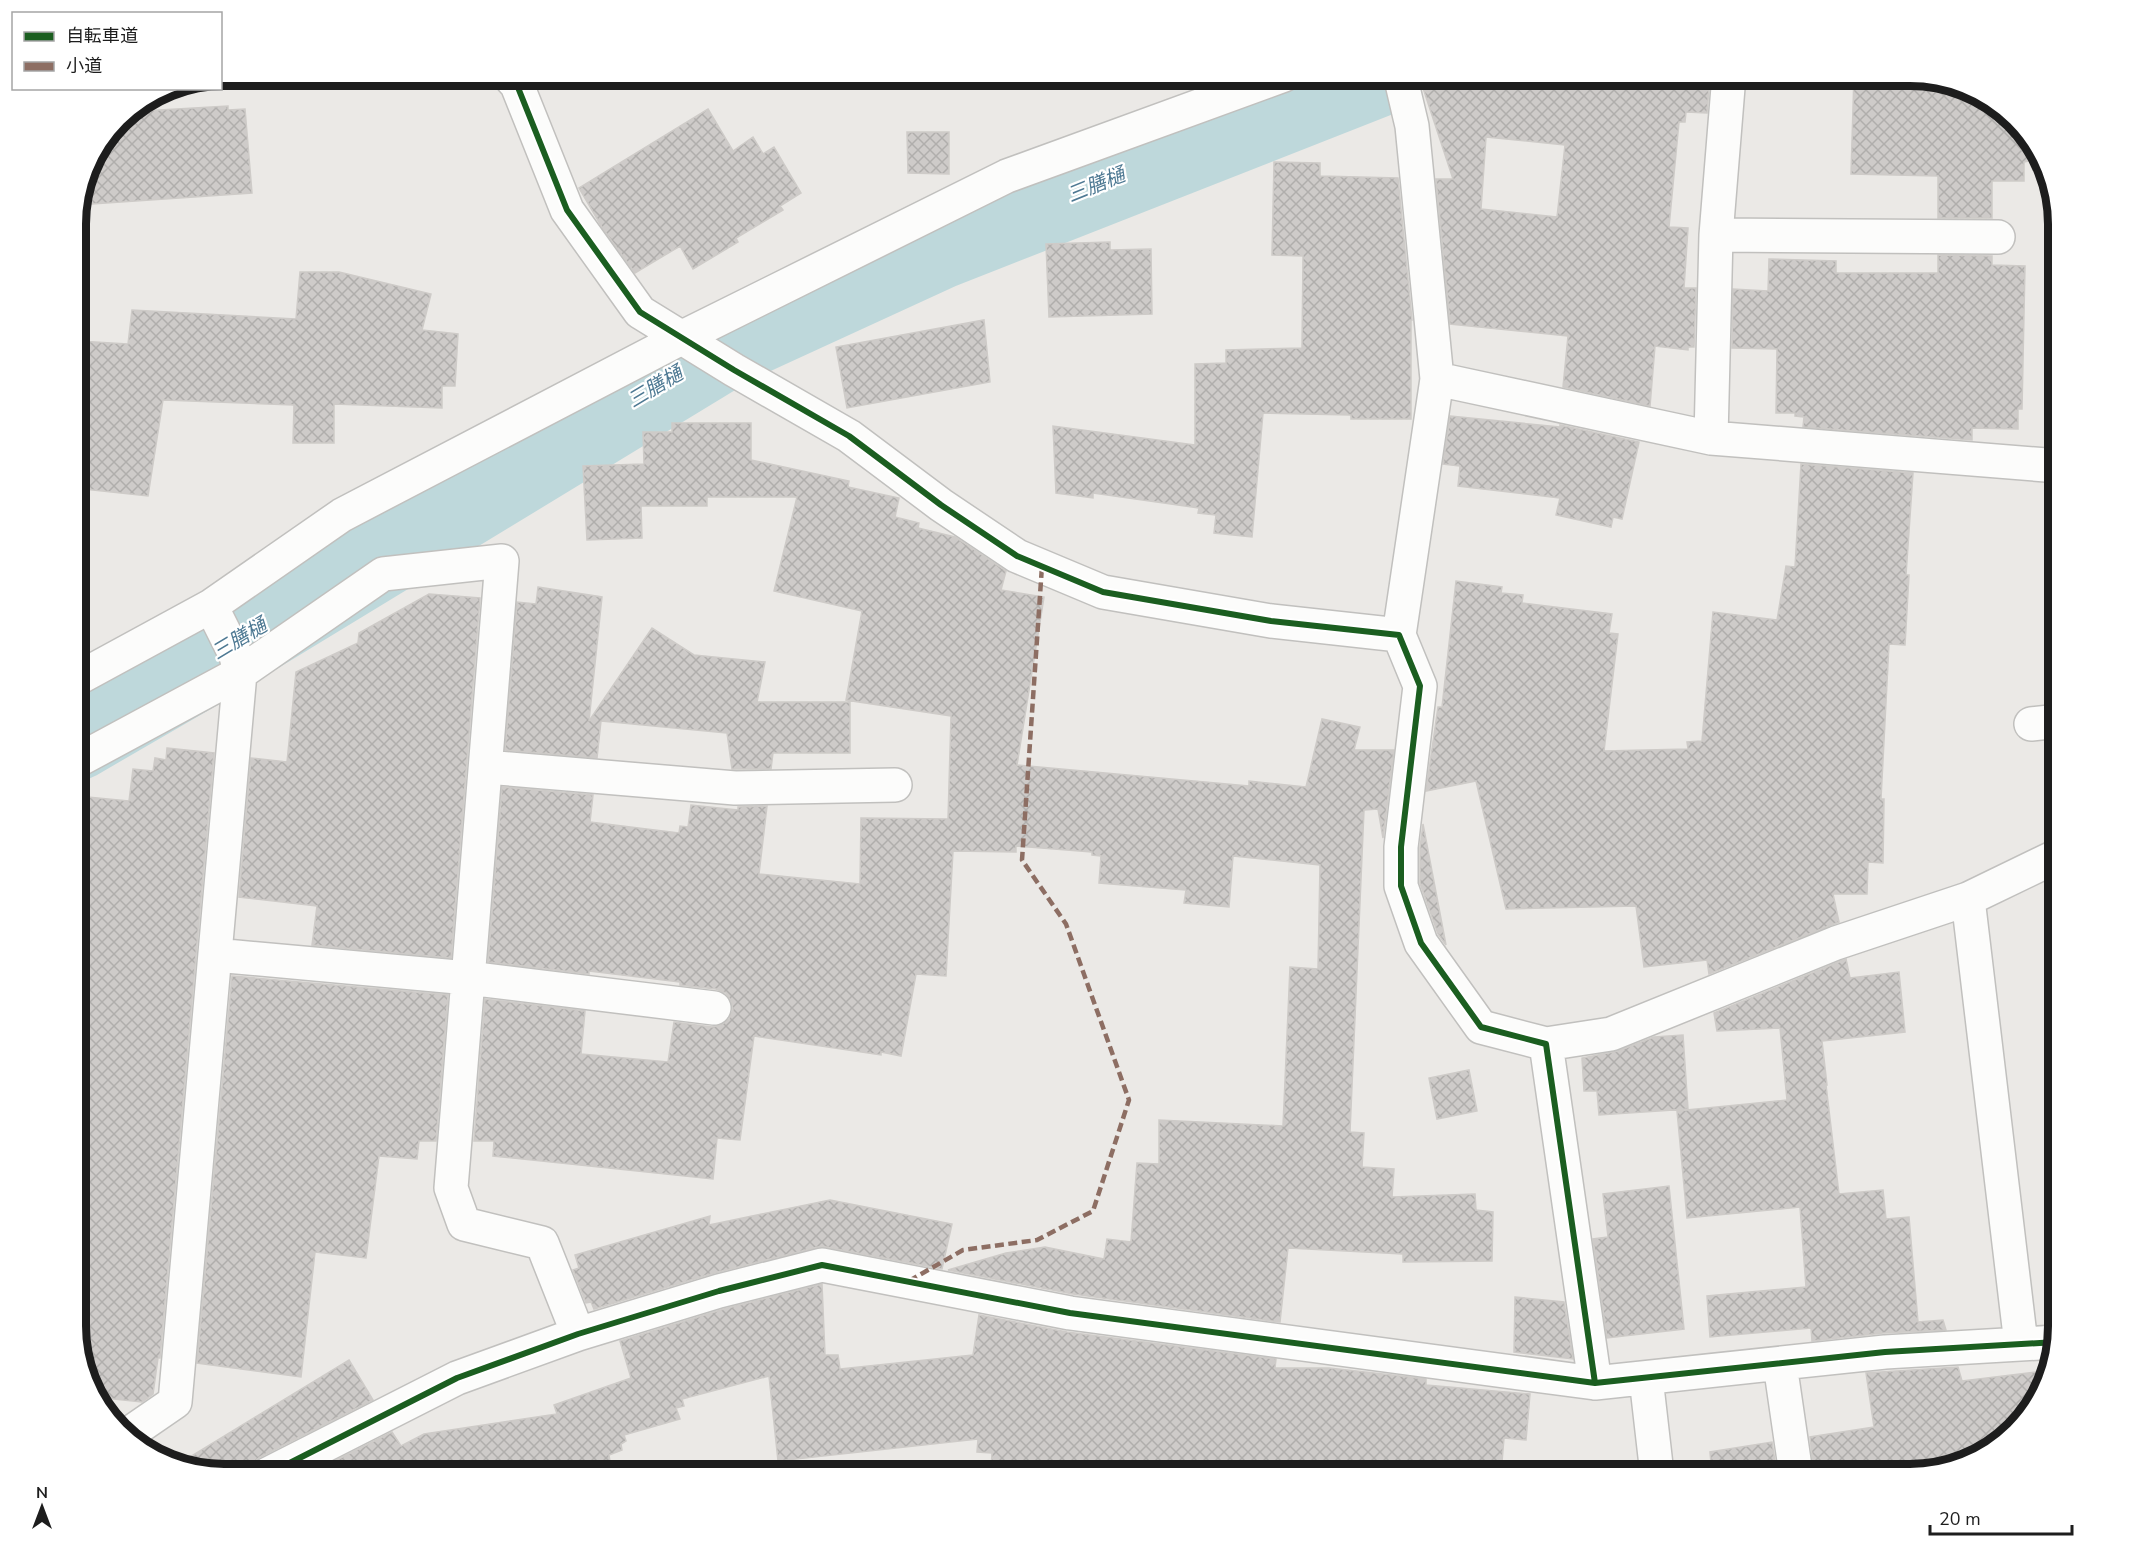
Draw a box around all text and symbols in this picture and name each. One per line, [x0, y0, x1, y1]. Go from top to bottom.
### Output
legend [12, 12, 222, 90]
text: 自転車道 [66, 24, 138, 48]
text: 小道 [66, 54, 102, 78]
water label: 三膳樋 [1063, 160, 1132, 209]
water label: 三膳樋 [622, 358, 690, 414]
water label: 三膳樋 [206, 610, 274, 666]
north arrow [12, 1477, 72, 1537]
text: N [36, 1482, 48, 1504]
scale bar [1930, 1498, 2072, 1536]
text: 20 m [1939, 1507, 1981, 1531]

